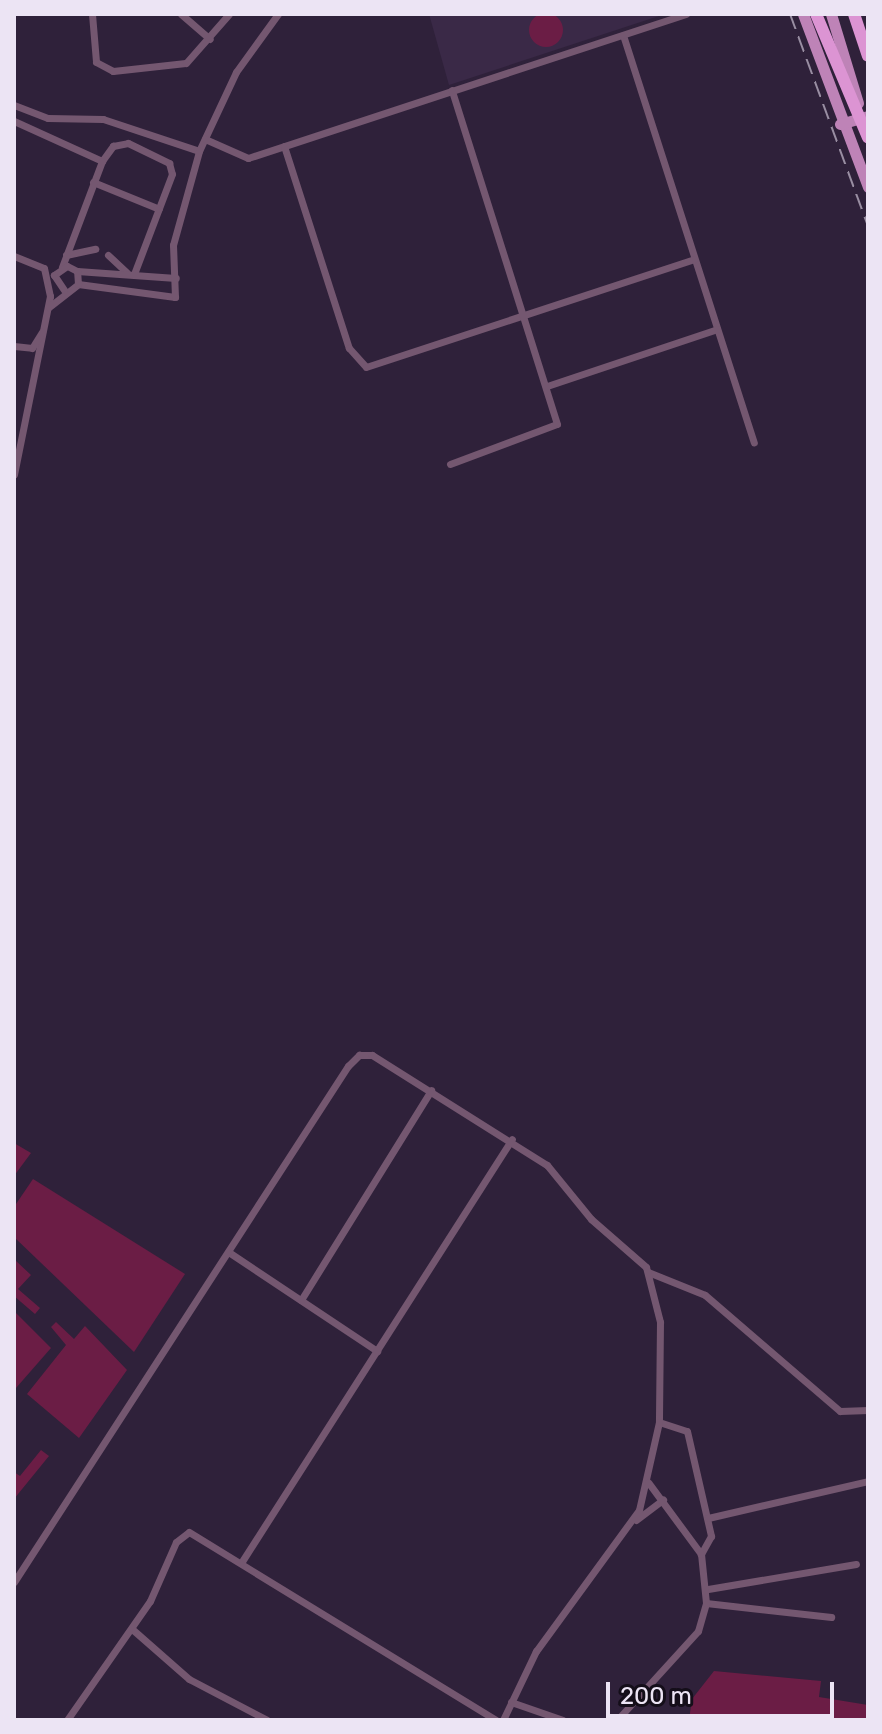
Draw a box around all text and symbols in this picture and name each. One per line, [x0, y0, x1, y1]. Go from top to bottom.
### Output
scale bar [610, 1666, 838, 1716]
text: 200 m [620, 1682, 692, 1710]

